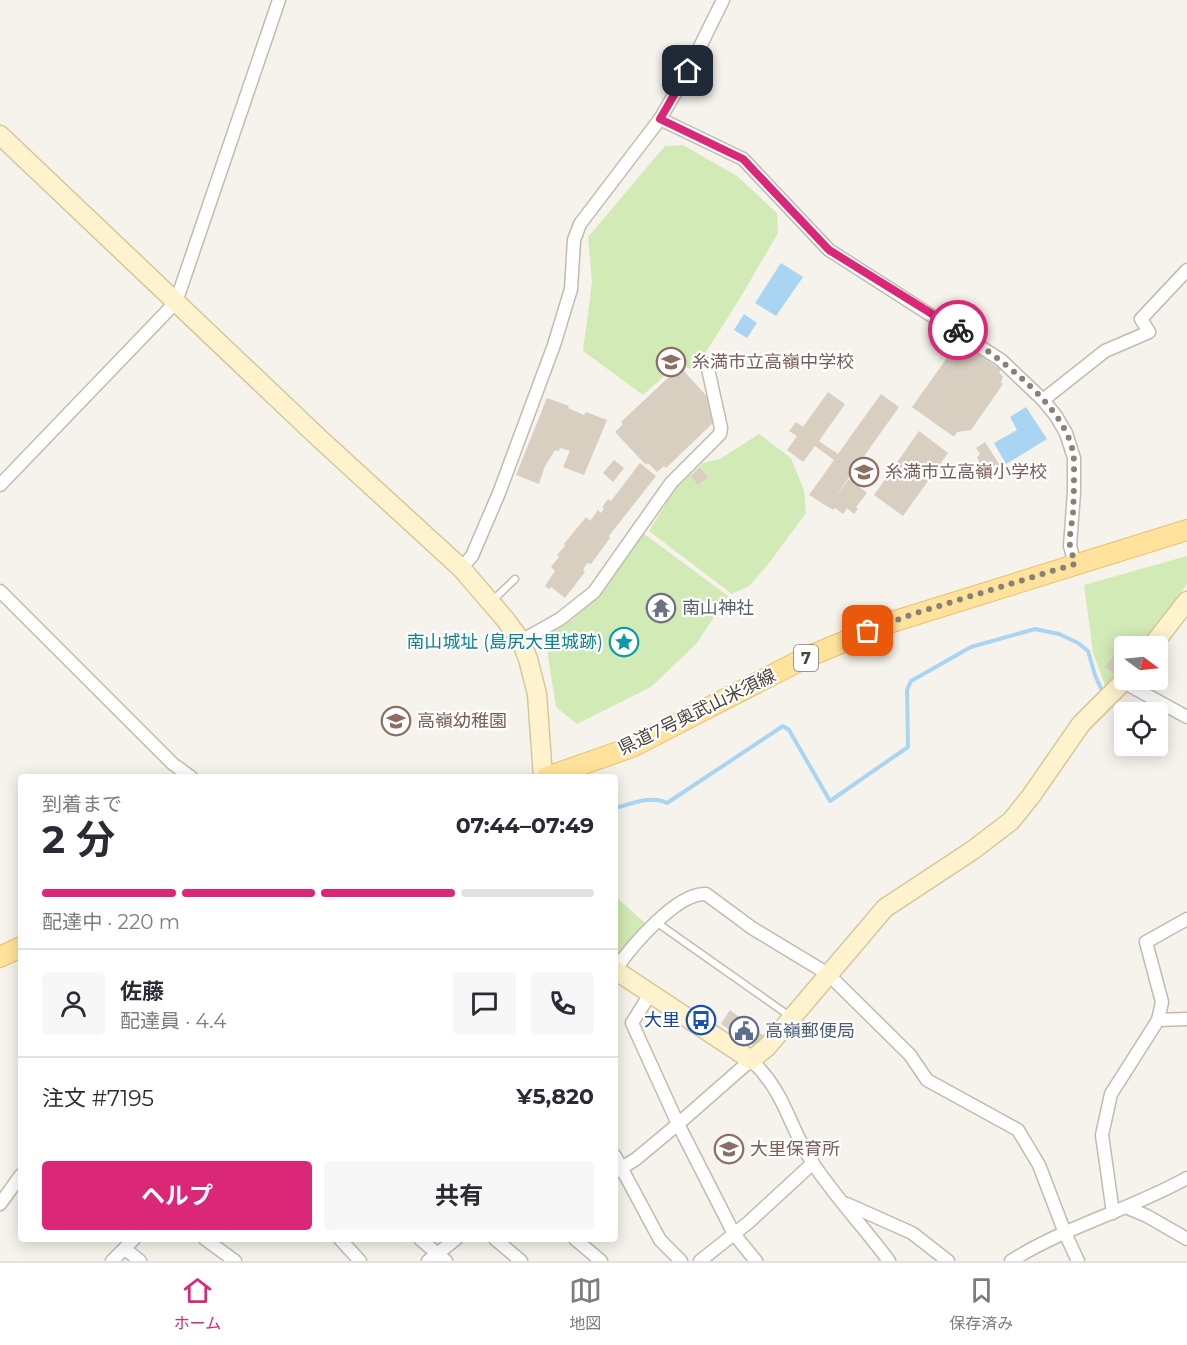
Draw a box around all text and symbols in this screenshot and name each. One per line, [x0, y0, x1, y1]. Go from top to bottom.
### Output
pin [662, 45, 713, 96]
icon: home [671, 54, 704, 87]
courier [928, 300, 988, 360]
icon: bike [942, 314, 975, 347]
school or university icon: 糸満市立高嶺中学校 [655, 346, 687, 378]
place label: 糸満市立高嶺中学校 [692, 351, 854, 373]
school or university icon: 糸満市立高嶺小学校 [848, 456, 880, 488]
place label: 糸満市立高嶺小学校 [885, 461, 1047, 483]
temple icon: 南山神社 [645, 592, 677, 624]
place label: 南山神社 [682, 597, 754, 619]
pin [842, 605, 893, 656]
icon: bag [851, 614, 884, 647]
place icon: 南山城址 (島尻大里城跡) [608, 626, 640, 658]
place label: 南山城址 (島尻大里城跡) [406, 631, 603, 653]
north arrow [1114, 636, 1168, 690]
map controls [1114, 636, 1168, 756]
road number: 7 [794, 645, 818, 671]
street label: 県道7号奥武山米須線 [615, 664, 779, 760]
button: locate [1114, 702, 1168, 756]
school or university icon: 高嶺幼稚園 [380, 705, 412, 737]
place label: 高嶺幼稚園 [417, 710, 507, 732]
text: 到着まで [42, 792, 122, 816]
text: 07:44–07:49 [456, 812, 594, 839]
text: 2 分 [42, 815, 115, 863]
text: 配達中 · 220 m [42, 910, 180, 934]
button: person [42, 972, 105, 1035]
button: chat [453, 972, 516, 1035]
button: phone [531, 972, 594, 1035]
text: 佐藤 [120, 978, 164, 1005]
bus stop icon: 大里 [685, 1004, 717, 1036]
text: 配達員 · 4.4 [120, 1009, 226, 1033]
place label: 大里 [644, 1009, 680, 1031]
public building icon: 高嶺郵便局 [728, 1015, 760, 1047]
place label: 高嶺郵便局 [765, 1020, 855, 1042]
text: ¥5,820 [516, 1083, 594, 1110]
text: 注文 #7195 [42, 1085, 154, 1112]
school or university icon: 大里保育所 [713, 1133, 745, 1165]
place label: 大里保育所 [750, 1138, 840, 1160]
button: ヘルプ [42, 1161, 312, 1230]
button: 共有 [324, 1161, 594, 1230]
tab: ホーム [174, 1274, 221, 1334]
tab: 地図 [569, 1274, 602, 1334]
tab: 保存済み [949, 1274, 1013, 1334]

